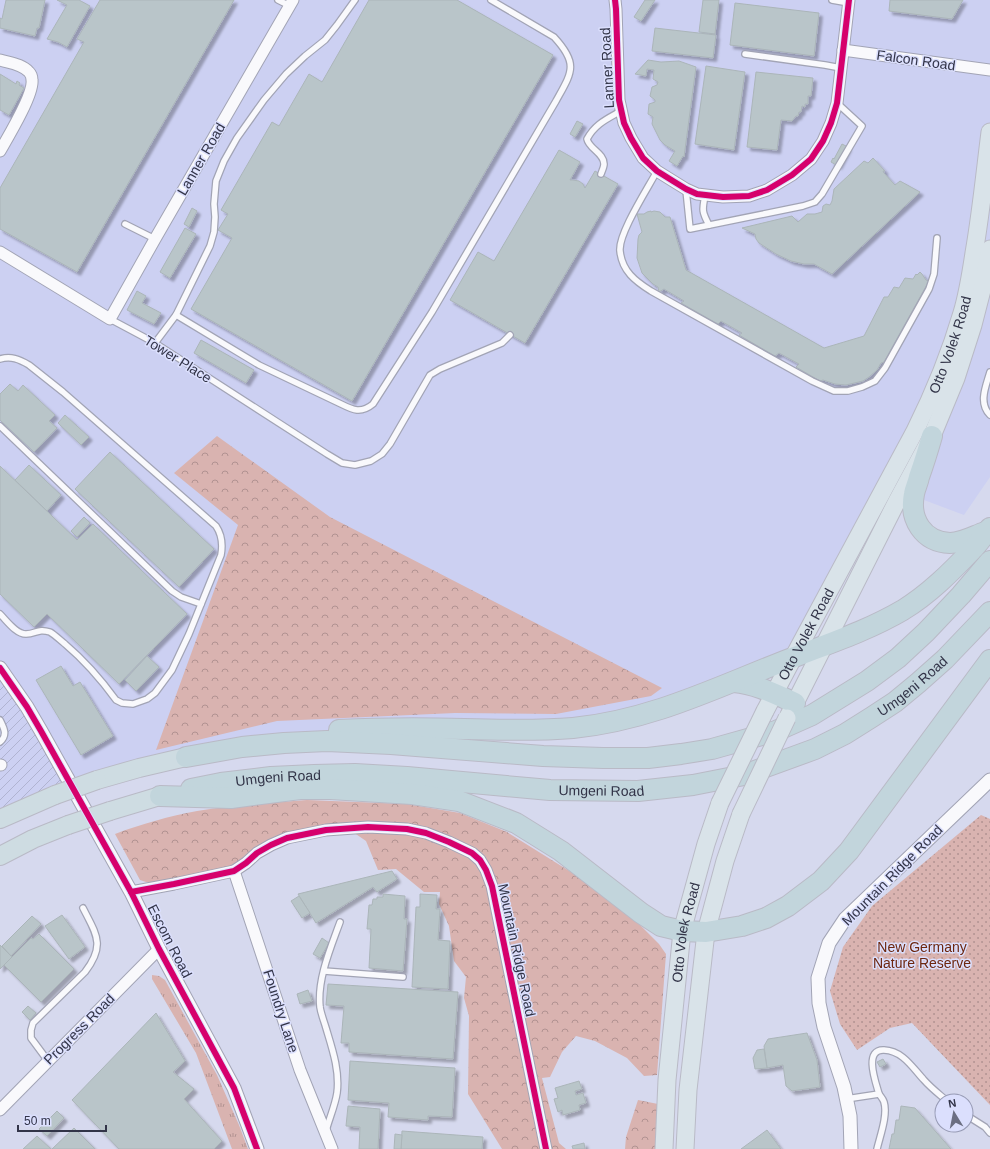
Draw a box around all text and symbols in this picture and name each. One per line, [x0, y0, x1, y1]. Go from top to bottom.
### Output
street label: Lanner Road [597, 27, 617, 109]
street label: Falcon Road [876, 47, 956, 73]
street label: Lanner Road [174, 120, 228, 198]
street label: Otto Volek Road [926, 294, 974, 396]
street label: Tower Place [141, 332, 215, 386]
street label: Otto Volek Road [775, 585, 837, 683]
street label: Umgeni Road [874, 653, 951, 719]
street label: Umgeni Road [234, 767, 321, 789]
street label: Umgeni Road [558, 782, 645, 799]
street label: Mountain Ridge Road [838, 821, 946, 929]
street label: Otto Volek Road [669, 880, 703, 983]
street label: Mountain Ridge Road [495, 882, 539, 1018]
street label: Escom Road [145, 902, 195, 980]
park label: New Germany Nature Reserve [873, 939, 971, 971]
street label: Foundry Lane [260, 967, 302, 1055]
street label: Progress Road [40, 990, 118, 1068]
north arrow [934, 1093, 974, 1133]
text: N [947, 1097, 957, 1110]
scale bar [18, 1107, 106, 1133]
text: 50 m [24, 1114, 51, 1128]

